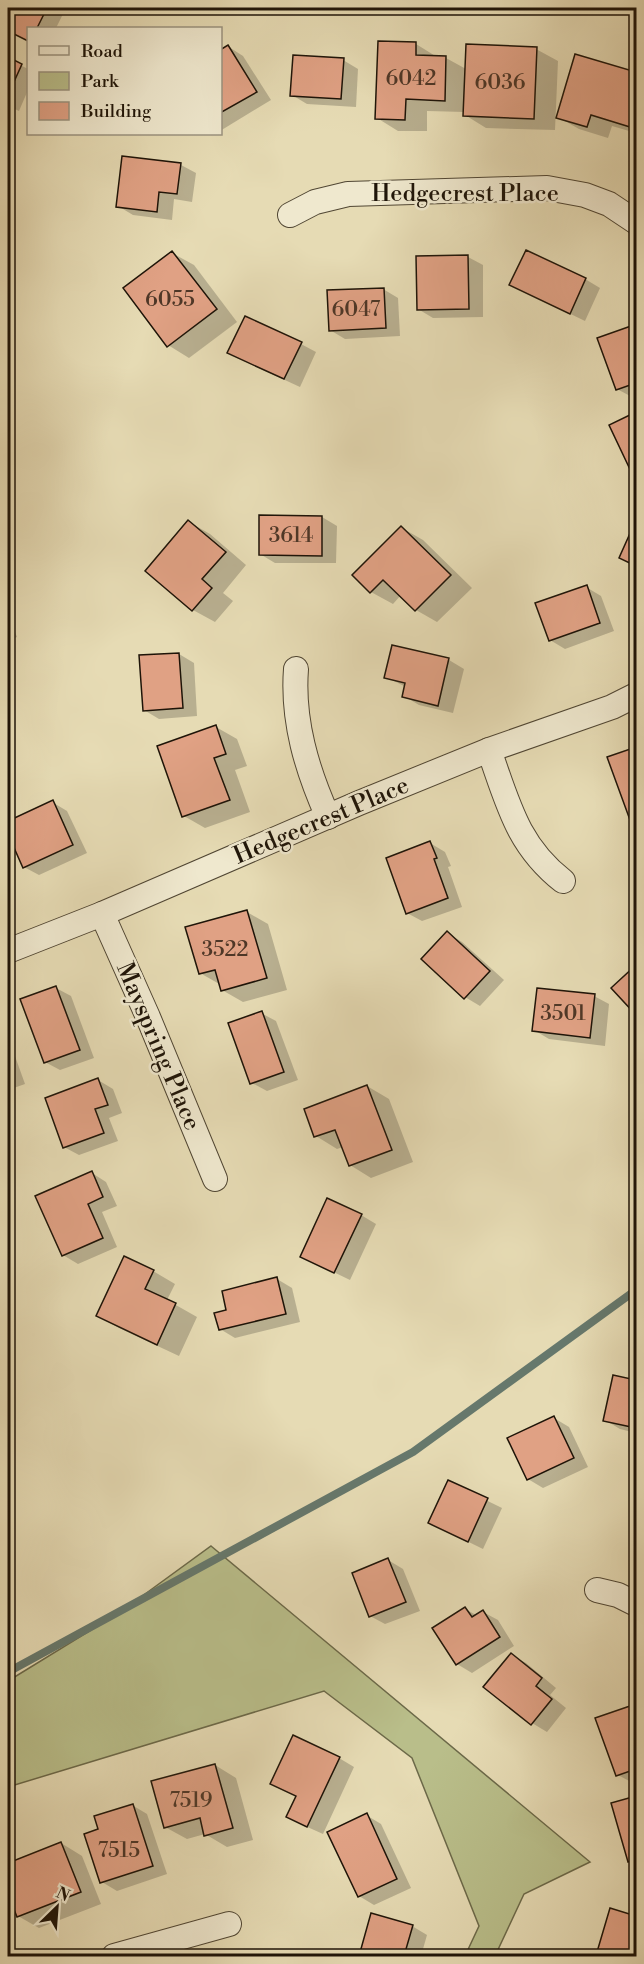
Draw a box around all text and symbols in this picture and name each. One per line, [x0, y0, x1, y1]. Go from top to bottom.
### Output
legend [27, 27, 222, 135]
text: Road [81, 40, 124, 63]
house number: 6042 [385, 66, 437, 92]
text: Park [81, 70, 120, 93]
house number: 6036 [475, 70, 526, 96]
text: Building [80, 100, 152, 123]
street label: Hedgecrest Place [371, 179, 559, 209]
house number: 6055 [145, 287, 195, 313]
house number: 6047 [332, 297, 381, 323]
house number: 3614 [269, 523, 313, 549]
street label: Hedgecrest Place [229, 770, 414, 871]
house number: 3522 [201, 937, 249, 963]
street label: Mayspring Place [109, 958, 207, 1135]
house number: 3501 [540, 1001, 586, 1027]
house number: 7519 [170, 1788, 212, 1814]
house number: 7515 [98, 1838, 140, 1864]
north arrow [27, 1877, 87, 1937]
text: N [53, 1883, 73, 1906]

